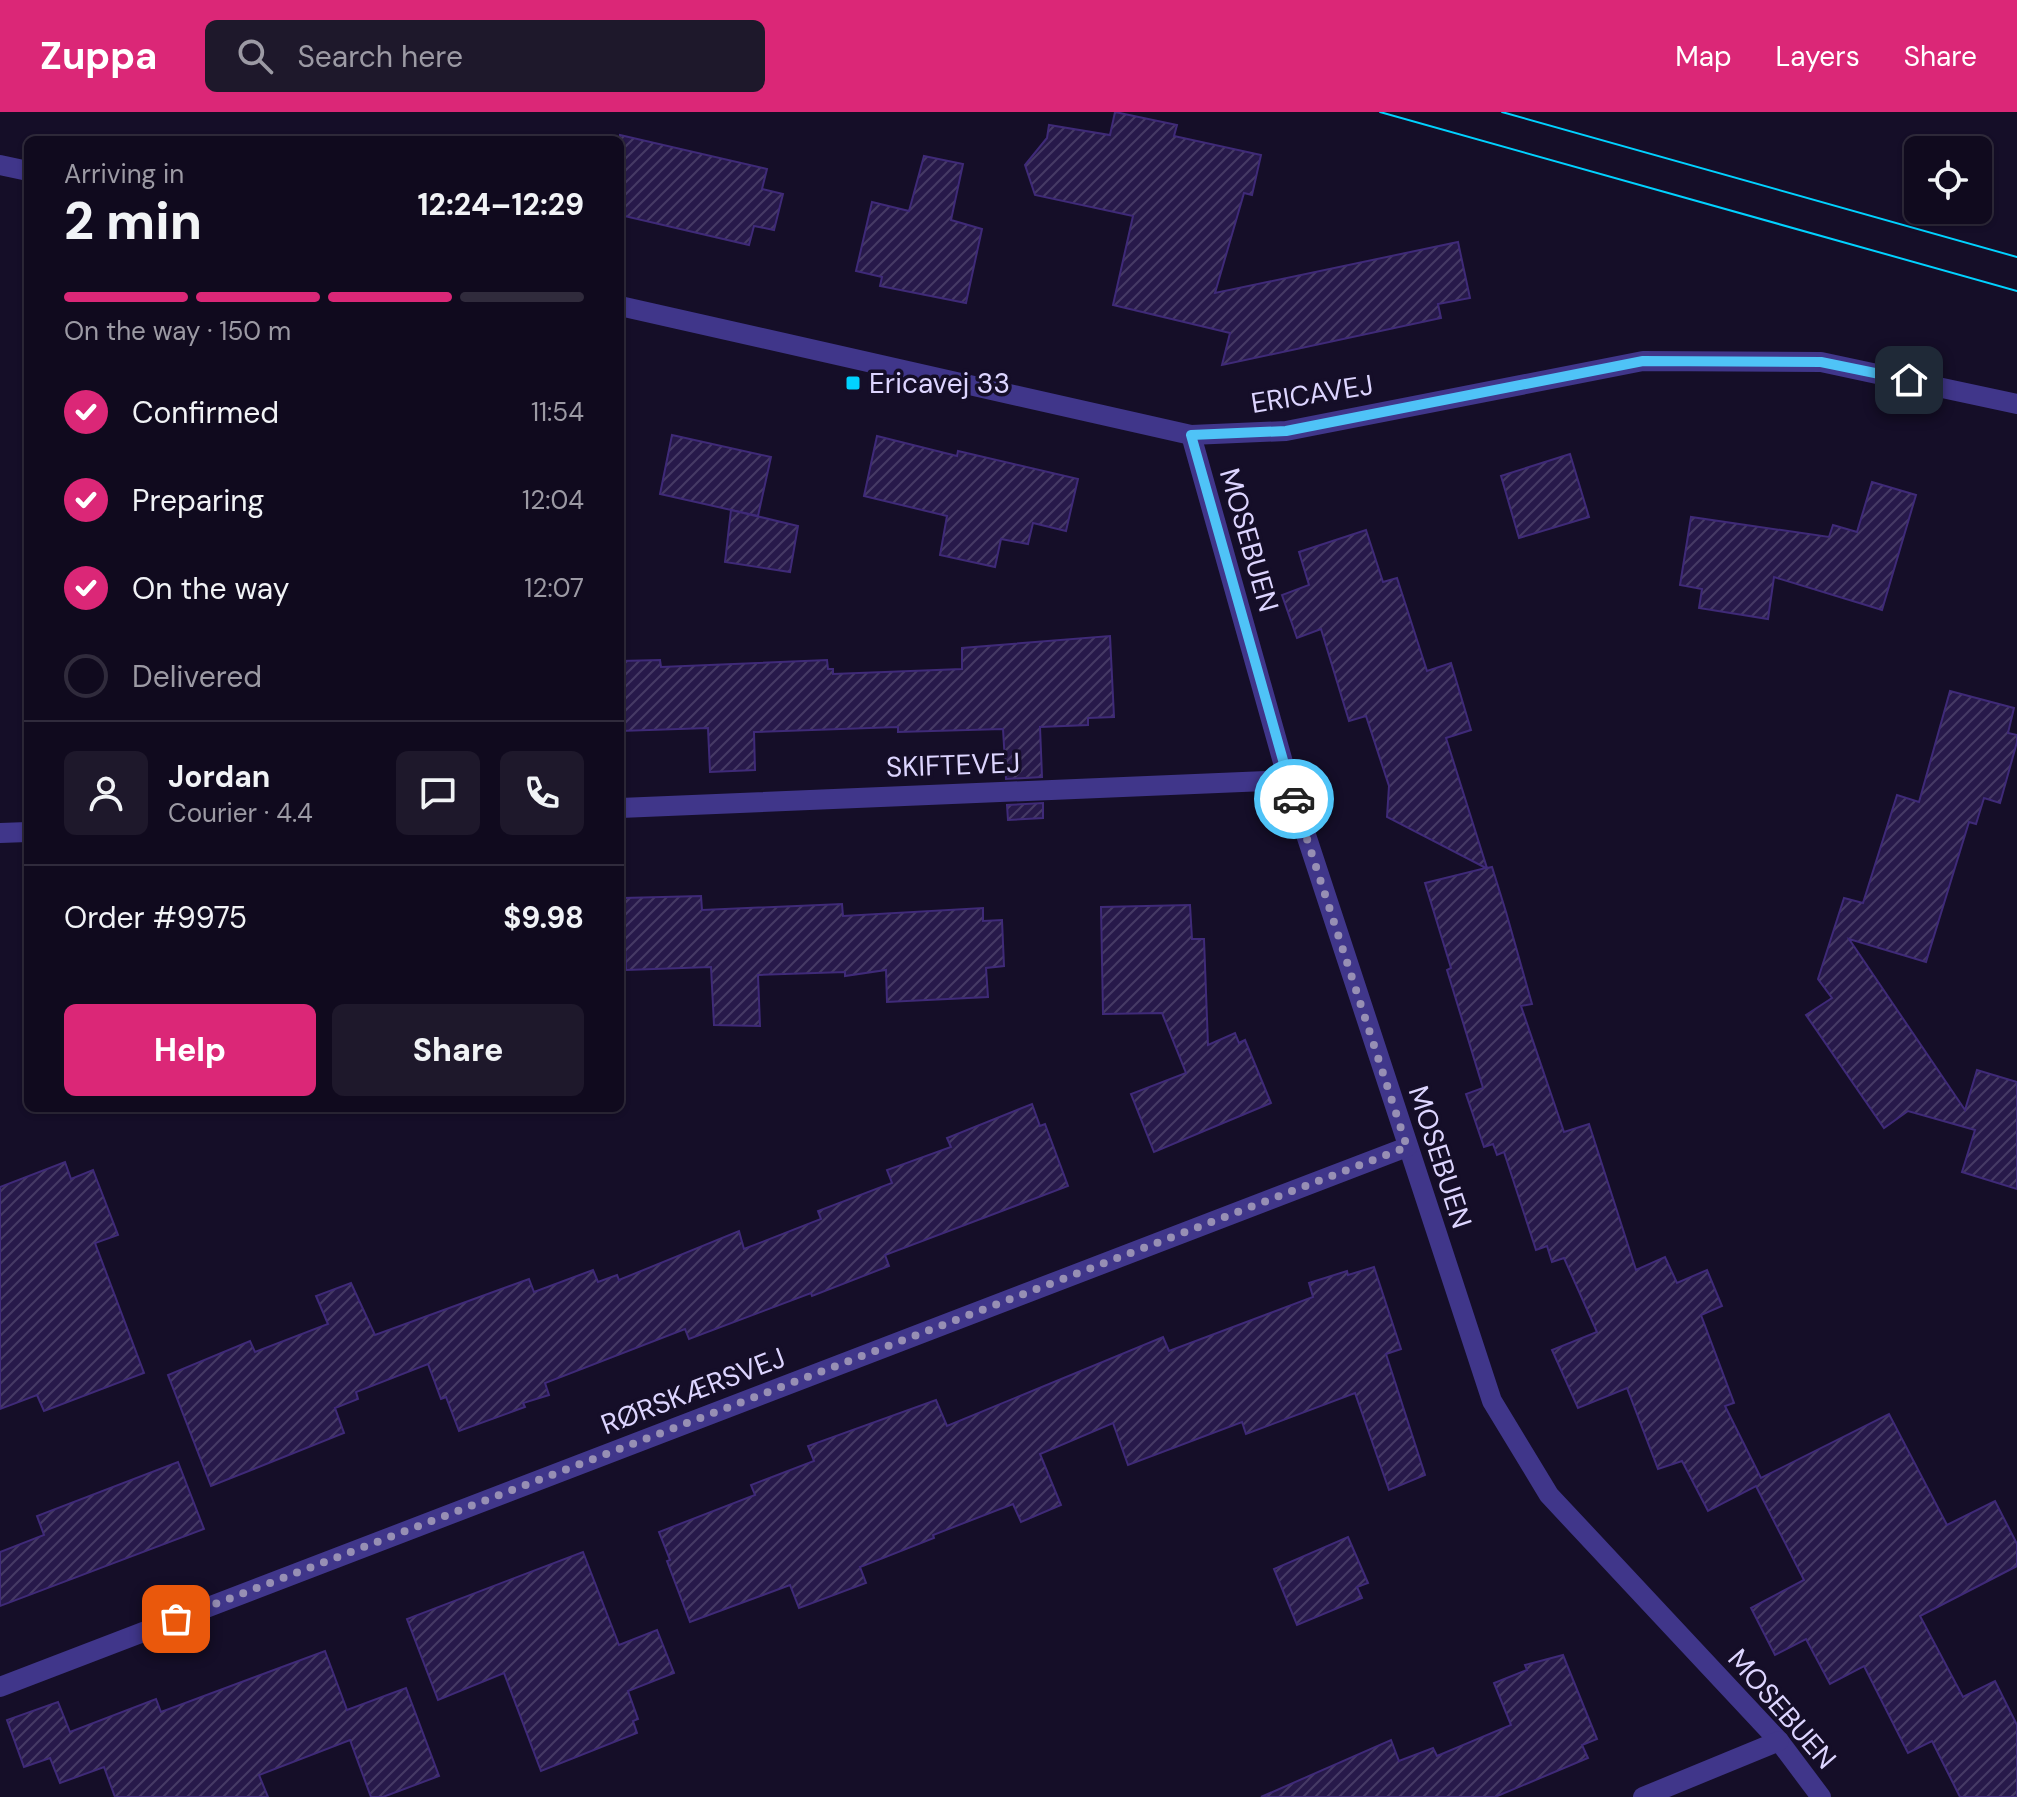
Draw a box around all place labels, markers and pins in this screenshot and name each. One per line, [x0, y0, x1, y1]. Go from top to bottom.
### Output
pin [1875, 346, 1943, 414]
place label: Ericavej 33 [869, 365, 1010, 402]
marker: Ericavej 33 [844, 374, 862, 392]
pin [142, 1585, 210, 1653]

